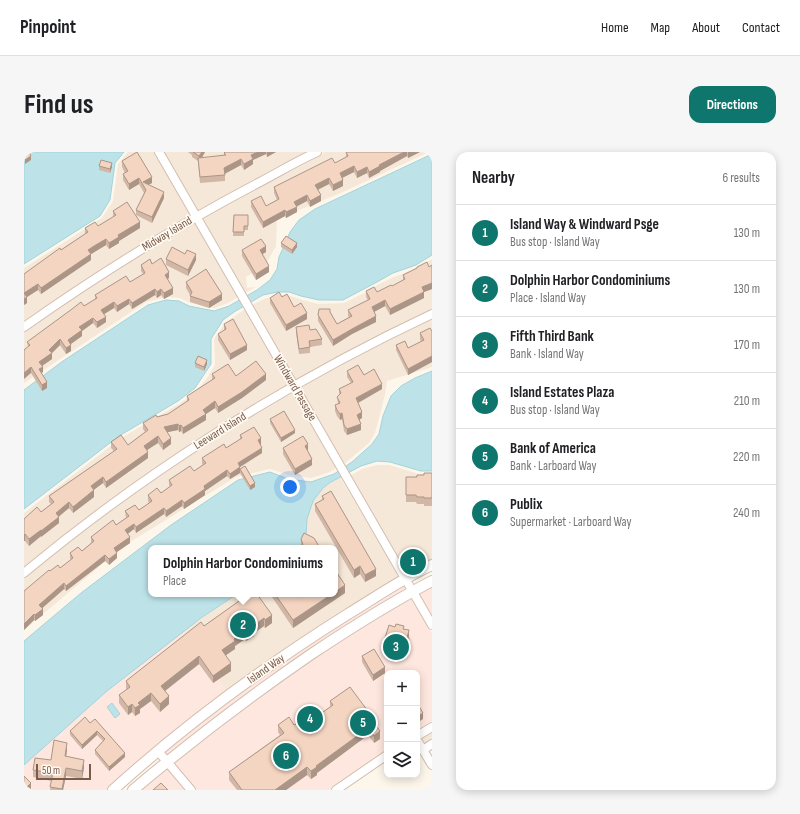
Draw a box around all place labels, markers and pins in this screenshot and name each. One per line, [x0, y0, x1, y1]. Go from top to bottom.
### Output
pin: 1 [400, 547, 426, 577]
pin: 2 [230, 610, 256, 640]
pin: 3 [383, 632, 409, 662]
pin: 4 [297, 704, 323, 734]
pin: 5 [350, 708, 376, 738]
pin: 6 [273, 741, 299, 771]

